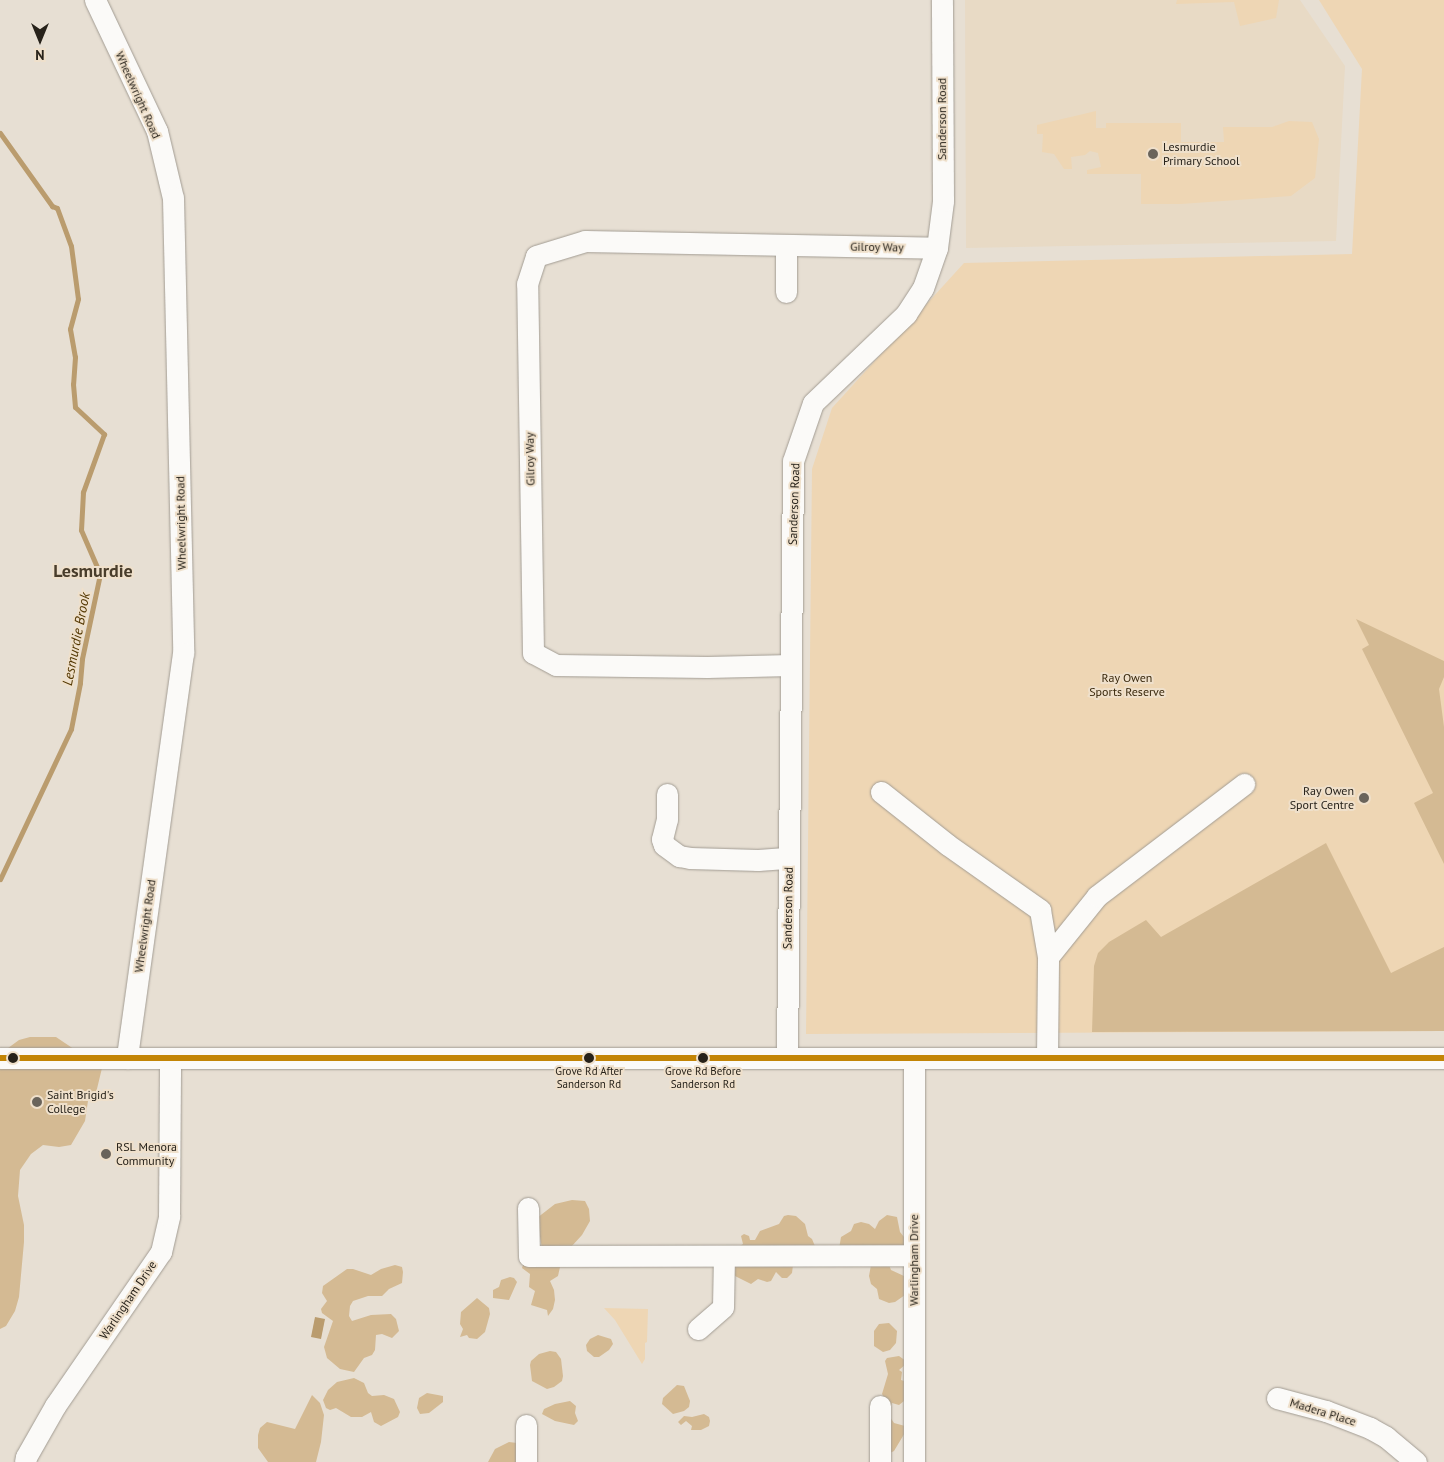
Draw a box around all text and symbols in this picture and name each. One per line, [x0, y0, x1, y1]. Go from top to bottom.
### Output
north arrow [15, 15, 65, 65]
text: N [35, 46, 45, 64]
street label: Wheelwright Road [112, 49, 164, 141]
street label: Sanderson Road [935, 78, 949, 160]
place label: Lesmurdie Primary School [1163, 140, 1240, 168]
marker: Lesmurdie Primary School [1147, 148, 1159, 160]
street label: Gilroy Way [850, 239, 904, 255]
street label: Gilroy Way [522, 432, 538, 486]
street label: Sanderson Road [785, 463, 803, 545]
street label: Wheelwright Road [173, 476, 189, 570]
district label: Lesmurdie [53, 560, 133, 582]
water label: Lesmurdie Brook [59, 591, 93, 687]
park label: Ray Owen Sports Reserve [1089, 671, 1165, 699]
place label: Ray Owen Sport Centre [1290, 784, 1354, 812]
marker: Ray Owen Sport Centre [1358, 792, 1370, 804]
street label: Sanderson Road [780, 867, 796, 949]
street label: Wheelwright Road [131, 879, 159, 973]
unlabelled marker [8, 1053, 18, 1063]
marker: Grove Rd After Sanderson Rd [584, 1053, 594, 1063]
marker: Grove Rd Before Sanderson Rd [698, 1053, 708, 1063]
place label: Grove Rd After Sanderson Rd [555, 1065, 623, 1091]
place label: Grove Rd Before Sanderson Rd [665, 1065, 741, 1091]
place label: Saint Brigid's College [47, 1088, 114, 1116]
marker: Saint Brigid's College [31, 1096, 43, 1108]
place label: RSL Menora Community [116, 1140, 178, 1168]
marker: RSL Menora Community [100, 1148, 112, 1160]
street label: Warlingham Drive [907, 1214, 921, 1306]
street label: Warlingham Drive [96, 1258, 160, 1342]
street label: Madera Place [1288, 1395, 1358, 1429]

